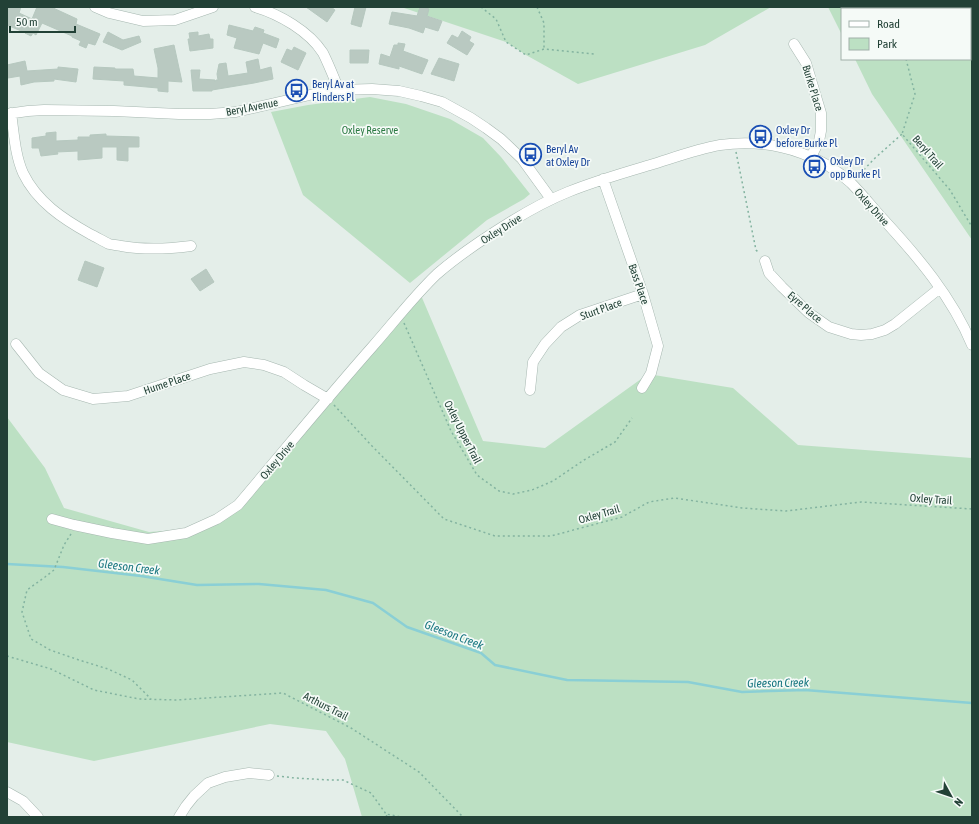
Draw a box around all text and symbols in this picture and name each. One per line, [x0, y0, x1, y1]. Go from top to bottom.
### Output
scale bar [10, 8, 75, 34]
legend [841, 8, 971, 60]
text: 50 m [16, 15, 38, 29]
text: Road [877, 17, 900, 31]
text: Park [877, 37, 898, 51]
street label: Burke Place [800, 64, 826, 112]
bus stop icon: Beryl Av at Flinders Pl [283, 77, 309, 103]
place label: Beryl Av at Flinders Pl [312, 78, 354, 103]
street label: Beryl Avenue [225, 96, 279, 118]
bus stop icon: Oxley Dr before Burke Pl [748, 123, 774, 149]
park label: Oxley Reserve [342, 124, 398, 136]
place label: Oxley Dr before Burke Pl [776, 124, 837, 149]
street label: Beryl Trail [910, 133, 946, 171]
bus stop icon: Beryl Av at Oxley Dr [517, 142, 543, 168]
place label: Beryl Av at Oxley Dr [546, 143, 591, 168]
bus stop icon: Oxley Dr opp Burke Pl [802, 154, 828, 180]
place label: Oxley Dr opp Burke Pl [830, 155, 880, 180]
street label: Oxley Drive [852, 186, 892, 228]
street label: Oxley Drive [478, 212, 524, 246]
street label: Bass Place [626, 262, 652, 306]
street label: Eyre Place [785, 289, 825, 325]
street label: Sturt Place [579, 296, 623, 322]
street label: Hume Place [142, 369, 192, 397]
street label: Oxley Upper Trail [442, 399, 484, 466]
street label: Oxley Drive [258, 439, 296, 481]
street label: Oxley Trail [909, 492, 953, 506]
street label: Oxley Trail [577, 502, 621, 526]
water label: Gleeson Creek [97, 556, 161, 578]
water label: Gleeson Creek [423, 617, 486, 653]
water label: Gleeson Creek [747, 675, 810, 691]
street label: Arthurs Trail [302, 690, 351, 722]
north arrow [931, 776, 971, 816]
text: N [952, 796, 965, 809]

